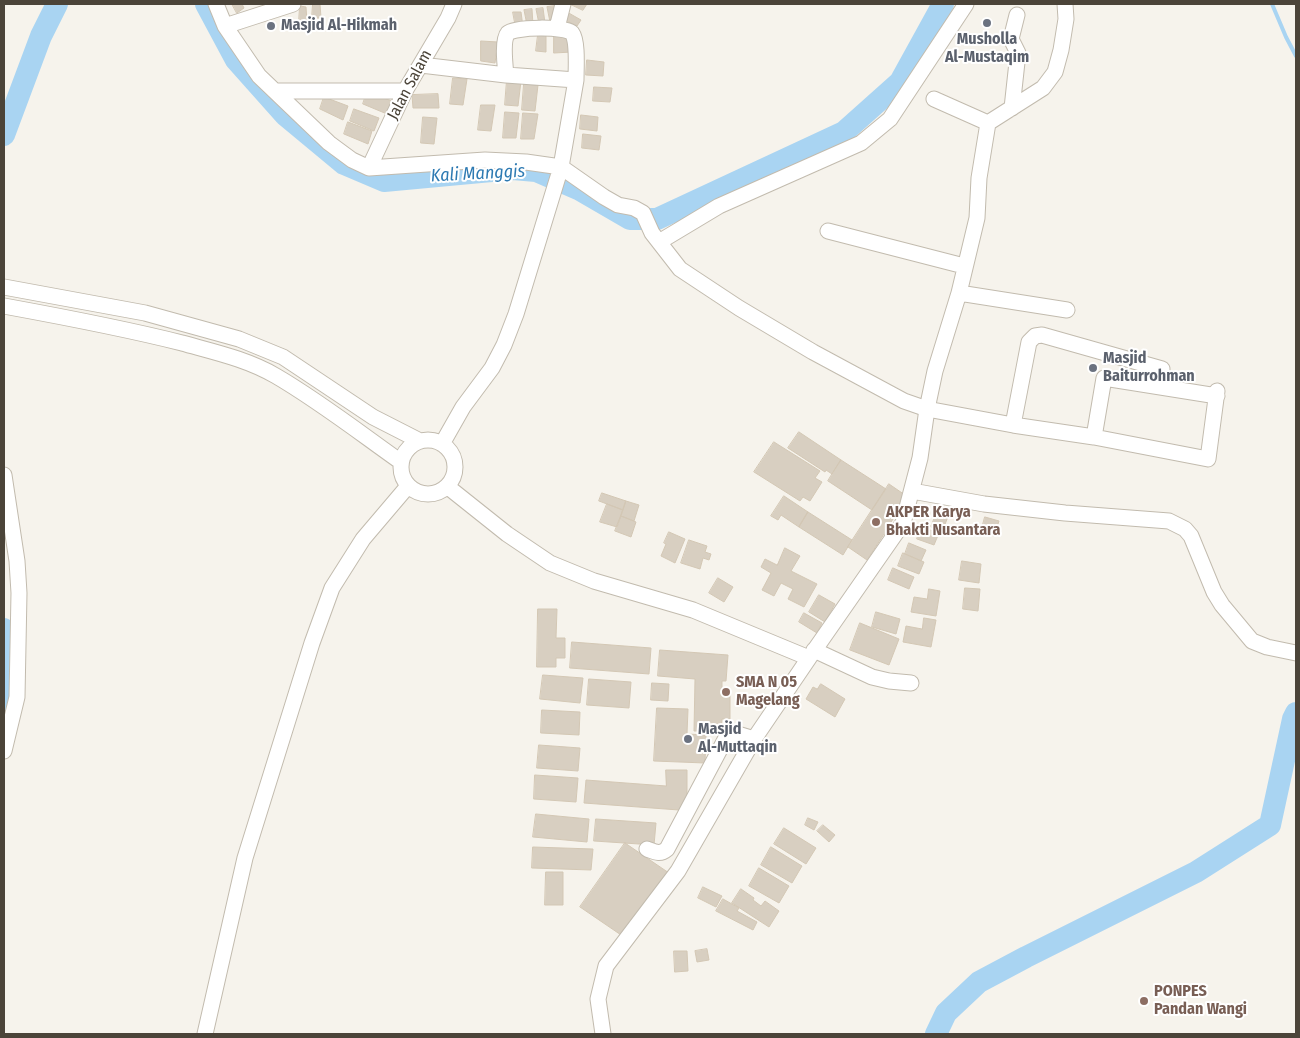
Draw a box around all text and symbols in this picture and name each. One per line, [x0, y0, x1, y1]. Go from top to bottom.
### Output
place label: Masjid Al-Hikmah [281, 16, 397, 36]
marker: Musholla Al-Mustaqim [981, 17, 993, 29]
marker: Masjid Al-Hikmah [265, 20, 277, 32]
place label: Musholla Al-Mustaqim [945, 30, 1029, 68]
street label: Jalan Salam [384, 47, 436, 123]
water label: Kali Manggis [430, 161, 526, 187]
place label: Masjid Baiturrohman [1103, 349, 1195, 387]
marker: Masjid Baiturrohman [1087, 362, 1099, 374]
place label: AKPER Karya Bhakti Nusantara [886, 503, 1000, 541]
marker: AKPER Karya Bhakti Nusantara [870, 516, 882, 528]
place label: SMA N 05 Magelang [736, 673, 800, 711]
marker: SMA N 05 Magelang [720, 686, 732, 698]
place label: Masjid Al-Muttaqin [698, 720, 777, 758]
marker: Masjid Al-Muttaqin [682, 733, 694, 745]
place label: PONPES Pandan Wangi [1154, 982, 1247, 1020]
marker: PONPES Pandan Wangi [1138, 995, 1150, 1007]

